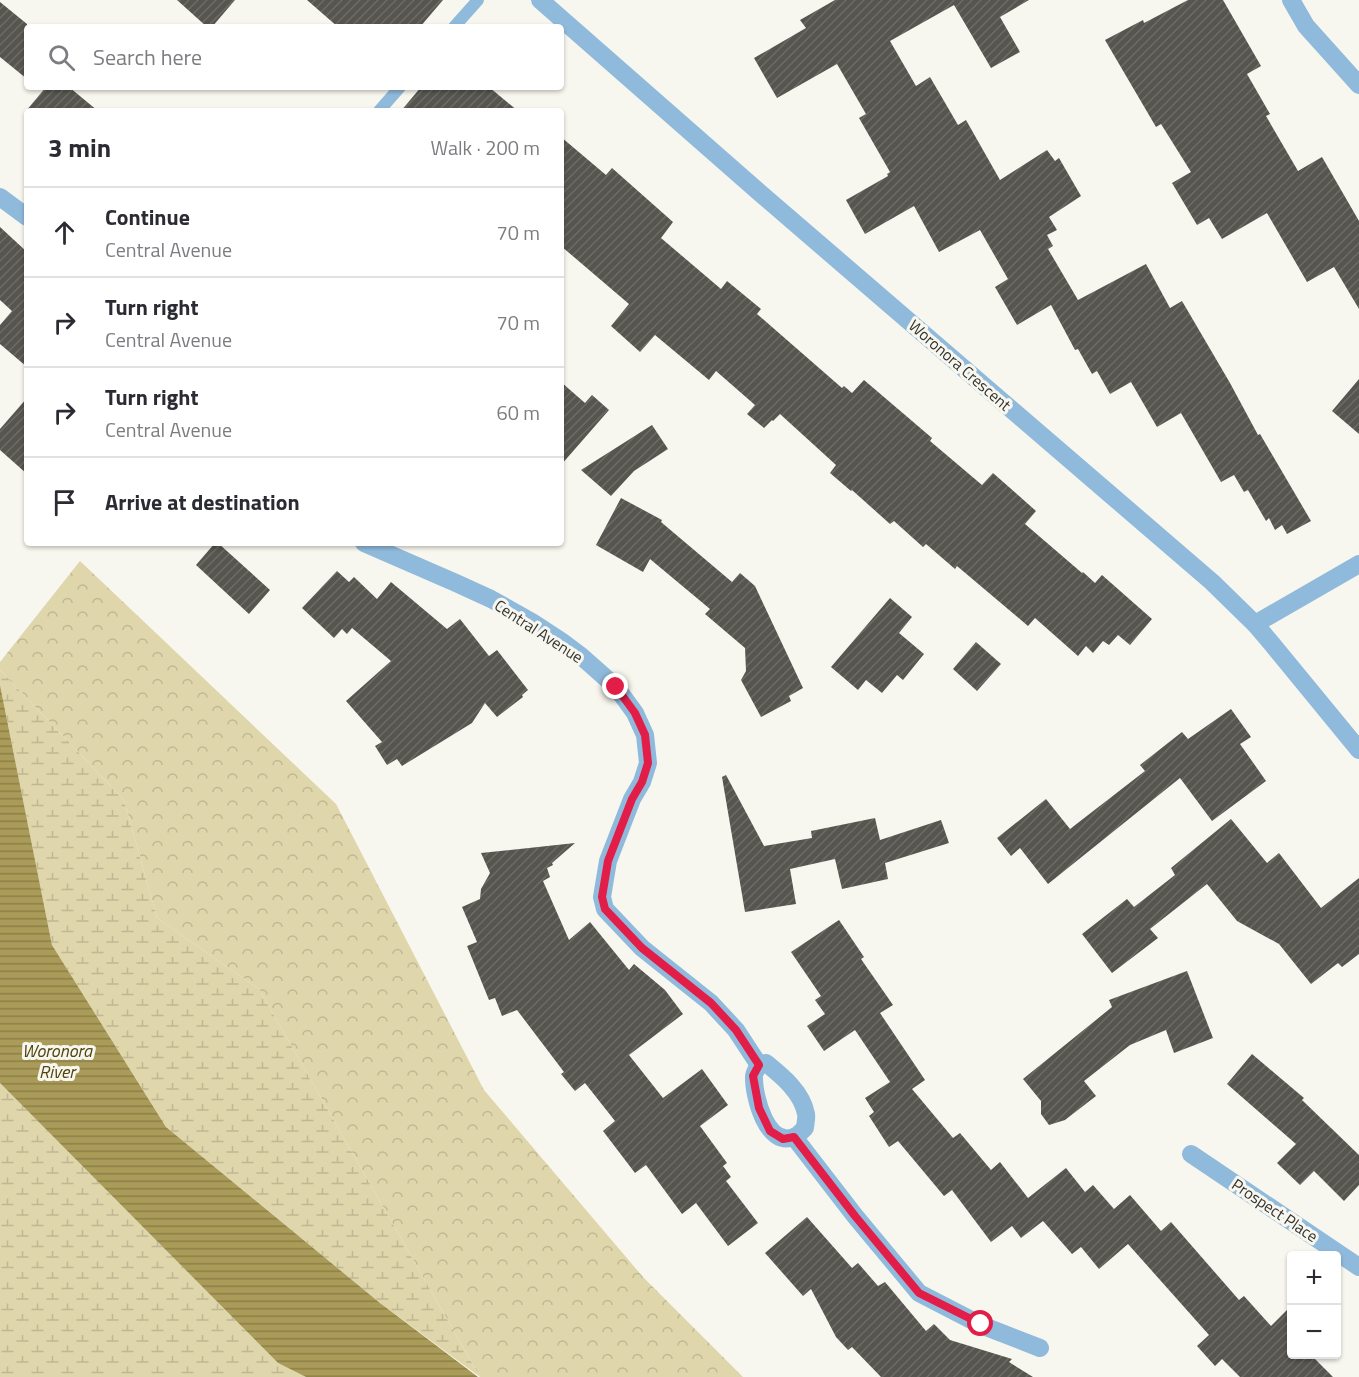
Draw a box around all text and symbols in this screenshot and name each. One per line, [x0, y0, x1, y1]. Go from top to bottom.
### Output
search box [24, 24, 564, 90]
text: Search here [93, 40, 202, 74]
icon: search [45, 41, 78, 74]
text: 3 min [48, 128, 111, 167]
text: Walk · 200 m [431, 132, 540, 163]
text: Continue [105, 200, 190, 234]
icon: ahead [48, 216, 81, 249]
text: 70 m [496, 217, 540, 248]
text: Central Avenue [105, 234, 232, 265]
text: Turn right [105, 290, 199, 324]
icon: right [48, 306, 81, 339]
text: 70 m [496, 307, 540, 338]
street label: Woronora Crescent [903, 314, 1017, 417]
text: Central Avenue [105, 324, 232, 355]
text: Turn right [105, 380, 199, 414]
icon: right [48, 396, 81, 429]
text: 60 m [496, 397, 540, 428]
text: Central Avenue [105, 414, 232, 445]
text: Arrive at destination [105, 485, 300, 519]
icon: arrive [48, 486, 81, 519]
street label: Central Avenue [490, 593, 588, 669]
route end [602, 673, 628, 699]
water label: Woronora River [22, 1037, 93, 1085]
street label: Prospect Place [1227, 1172, 1323, 1248]
map controls [1287, 1251, 1341, 1359]
button: + [1287, 1251, 1341, 1305]
button: − [1287, 1305, 1341, 1359]
route start [967, 1310, 993, 1336]

